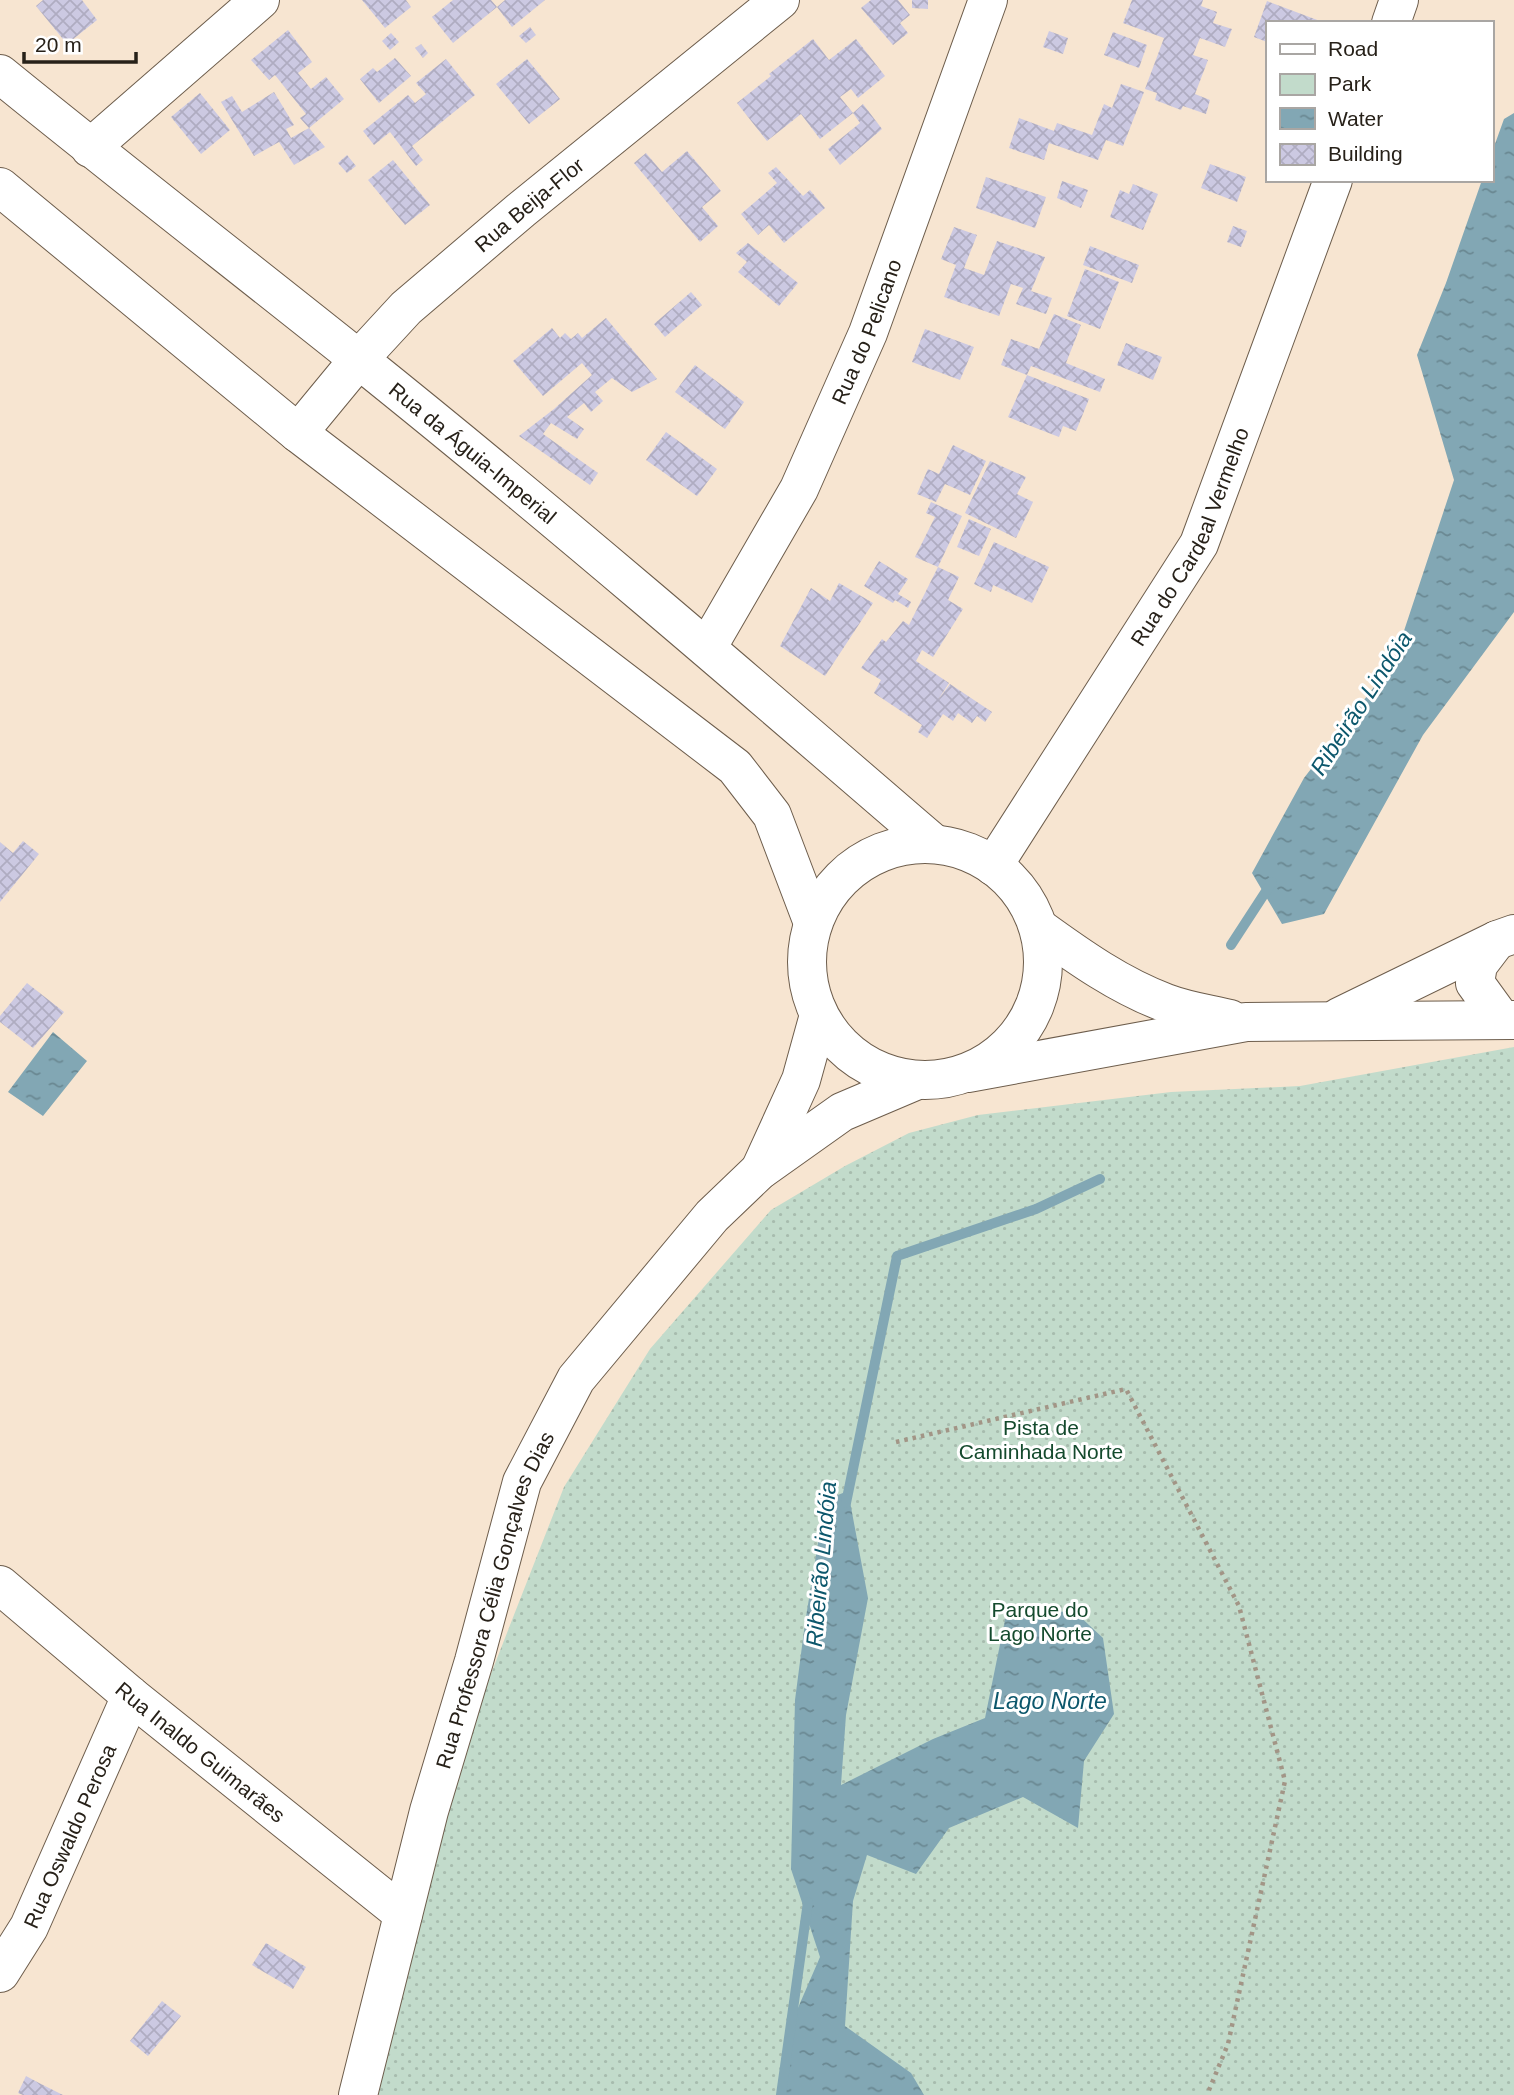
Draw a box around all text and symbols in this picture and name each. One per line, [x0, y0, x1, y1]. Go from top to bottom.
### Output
scale bar [24, 21, 136, 65]
legend [1266, 21, 1493, 182]
text: 20 m [35, 33, 82, 56]
text: Road [1328, 37, 1378, 60]
text: Park [1328, 72, 1372, 95]
text: Water [1328, 107, 1383, 130]
text: Building [1328, 142, 1403, 165]
street label: Rua Beija-Flor [470, 153, 588, 256]
street label: Rua do Pelicano [827, 256, 905, 408]
street label: Rua da Águia-Imperial [385, 377, 561, 528]
street label: Rua do Cardeal Vermelho [1126, 424, 1253, 650]
water label: Ribeirão Lindóia [1305, 626, 1417, 780]
park label: Pista de Caminhada Norte [959, 1416, 1123, 1463]
street label: Rua Professora Célia Gonçalves Dias [431, 1427, 558, 1771]
water label: Ribeirão Lindóia [801, 1480, 841, 1648]
park label: Parque do Lago Norte [988, 1598, 1092, 1645]
street label: Rua Inaldo Guimarães [111, 1677, 290, 1827]
water label: Lago Norte [993, 1688, 1107, 1714]
street label: Rua Oswaldo Perosa [19, 1740, 120, 1931]

